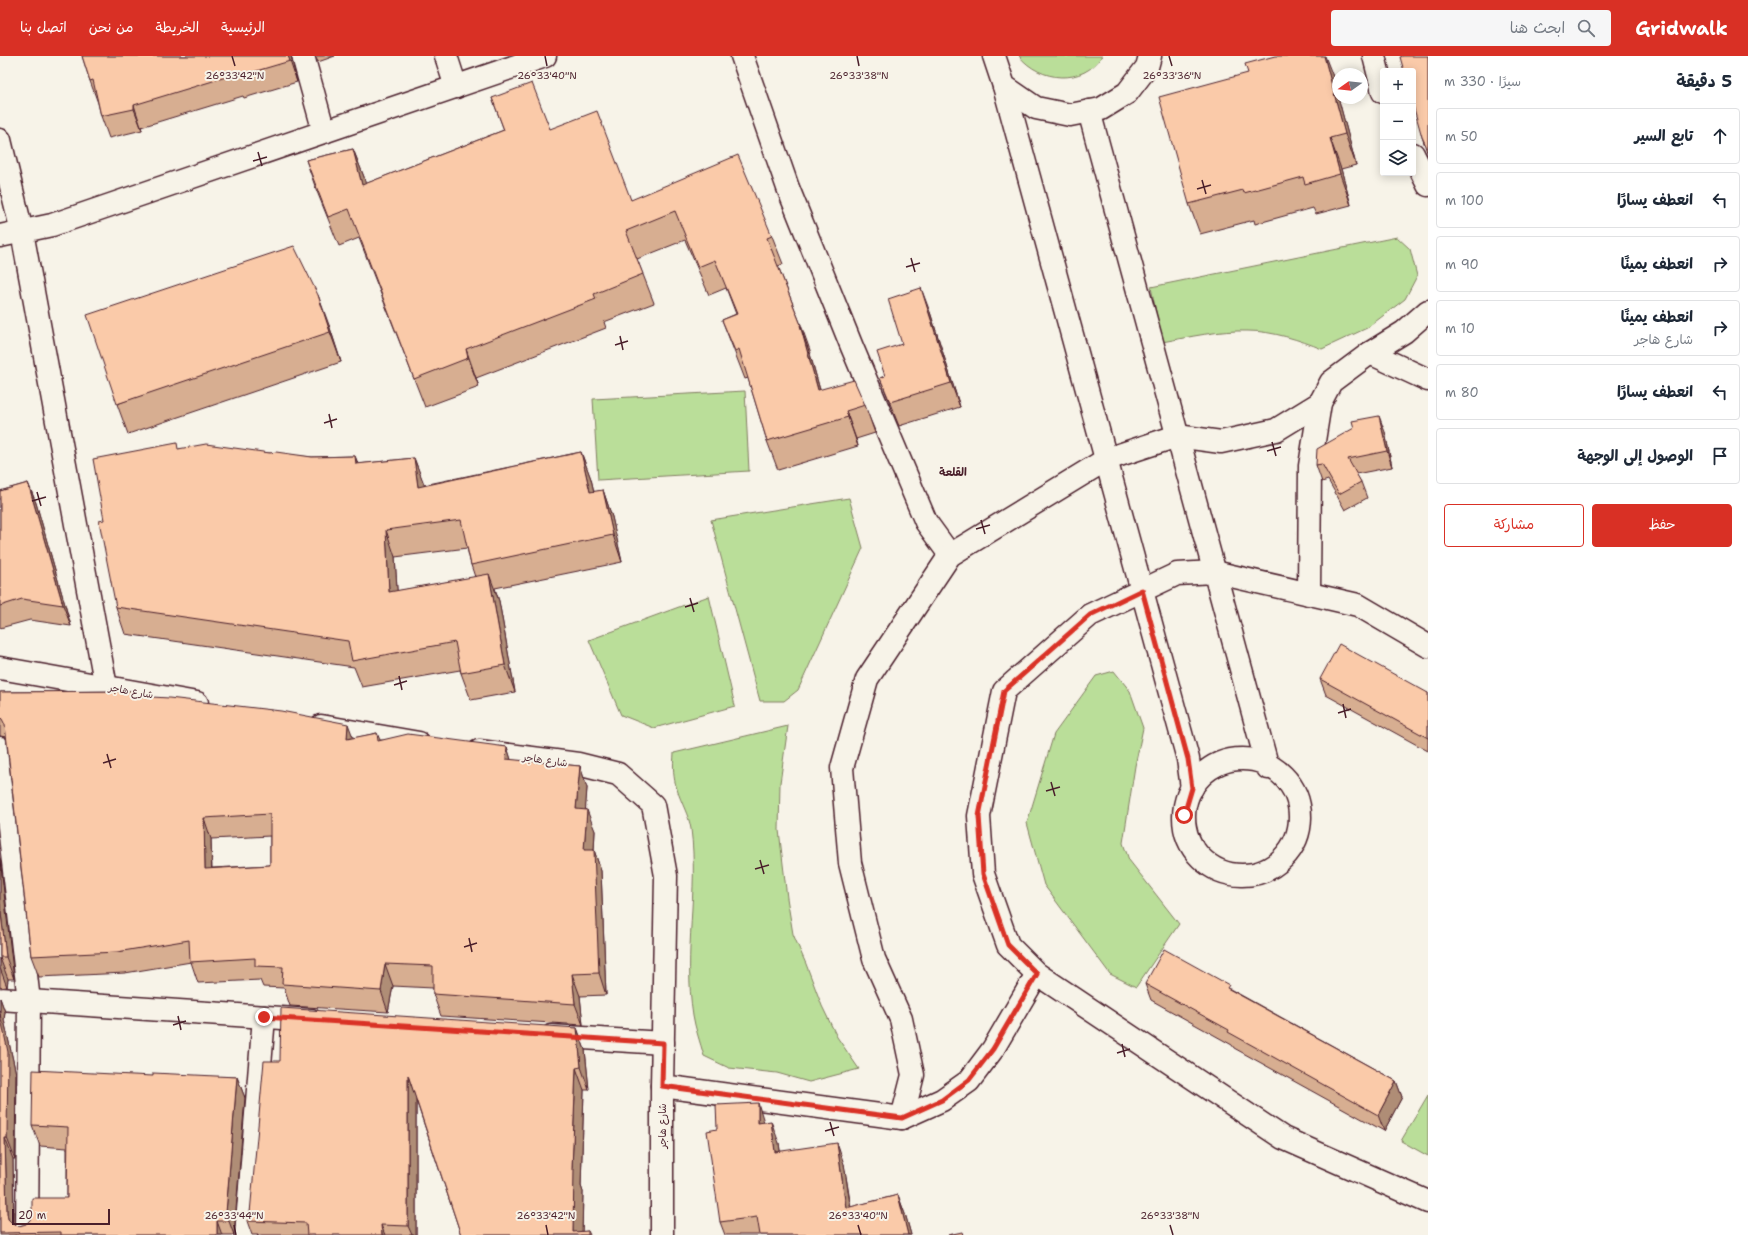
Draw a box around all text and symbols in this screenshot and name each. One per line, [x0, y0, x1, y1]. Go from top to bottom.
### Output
search box [1331, 10, 1611, 46]
text: Gridwalk [1635, 16, 1728, 41]
icon: search [1575, 17, 1597, 39]
text: اتصل بنا [20, 18, 67, 36]
text: من نحن [89, 18, 133, 36]
text: الخريطة [155, 18, 199, 36]
text: الرئيسية [221, 18, 265, 36]
text: ابحث هنا [1510, 18, 1565, 38]
north arrow [1332, 68, 1368, 104]
map controls [1380, 68, 1416, 176]
button: + [1380, 68, 1416, 104]
text: 26°33'42"N [206, 69, 264, 82]
text: 26°33'40"N [517, 69, 577, 82]
text: 26°33'38"N [829, 69, 889, 82]
text: 26°33'36"N [1143, 69, 1201, 82]
text: 5 دقيقة [1676, 70, 1732, 92]
text: سيرًا · 330 m [1444, 73, 1521, 90]
button: − [1380, 104, 1416, 140]
icon: ahead [1709, 125, 1731, 147]
text: تابع السير [1634, 126, 1693, 146]
text: 50 m [1445, 128, 1478, 145]
button: layers [1380, 140, 1416, 176]
icon: left [1709, 189, 1731, 211]
text: انعطف يسارًا [1617, 190, 1693, 210]
text: 100 m [1445, 192, 1484, 209]
icon: right [1709, 253, 1731, 275]
text: انعطف يمينًا [1621, 254, 1693, 274]
text: 90 m [1445, 256, 1479, 273]
text: انعطف يمينًا [1621, 307, 1693, 327]
icon: right [1709, 317, 1731, 339]
text: 10 m [1445, 320, 1475, 337]
text: شارع هاجر [1634, 331, 1693, 348]
icon: left [1709, 381, 1731, 403]
text: انعطف يسارًا [1617, 382, 1693, 402]
text: 80 m [1445, 384, 1479, 401]
icon: arrive [1709, 445, 1731, 467]
text: الوصول إلى الوجهة [1577, 446, 1693, 466]
district label: القلعة [939, 465, 967, 480]
button: مشاركة [1444, 504, 1584, 547]
button: حفظ [1592, 504, 1732, 547]
street label: شارع هاجر [106, 681, 155, 702]
street label: شارع هاجر [521, 750, 569, 771]
route start [1175, 806, 1193, 824]
route end [255, 1008, 273, 1026]
street label: شارع هاجر [656, 1103, 670, 1150]
scale bar [12, 1207, 110, 1226]
text: 20 m [18, 1208, 46, 1223]
text: 26°33'44"N [204, 1209, 264, 1222]
text: 26°33'42"N [517, 1209, 575, 1222]
text: 26°33'40"N [828, 1209, 888, 1222]
text: 26°33'38"N [1140, 1209, 1200, 1222]

